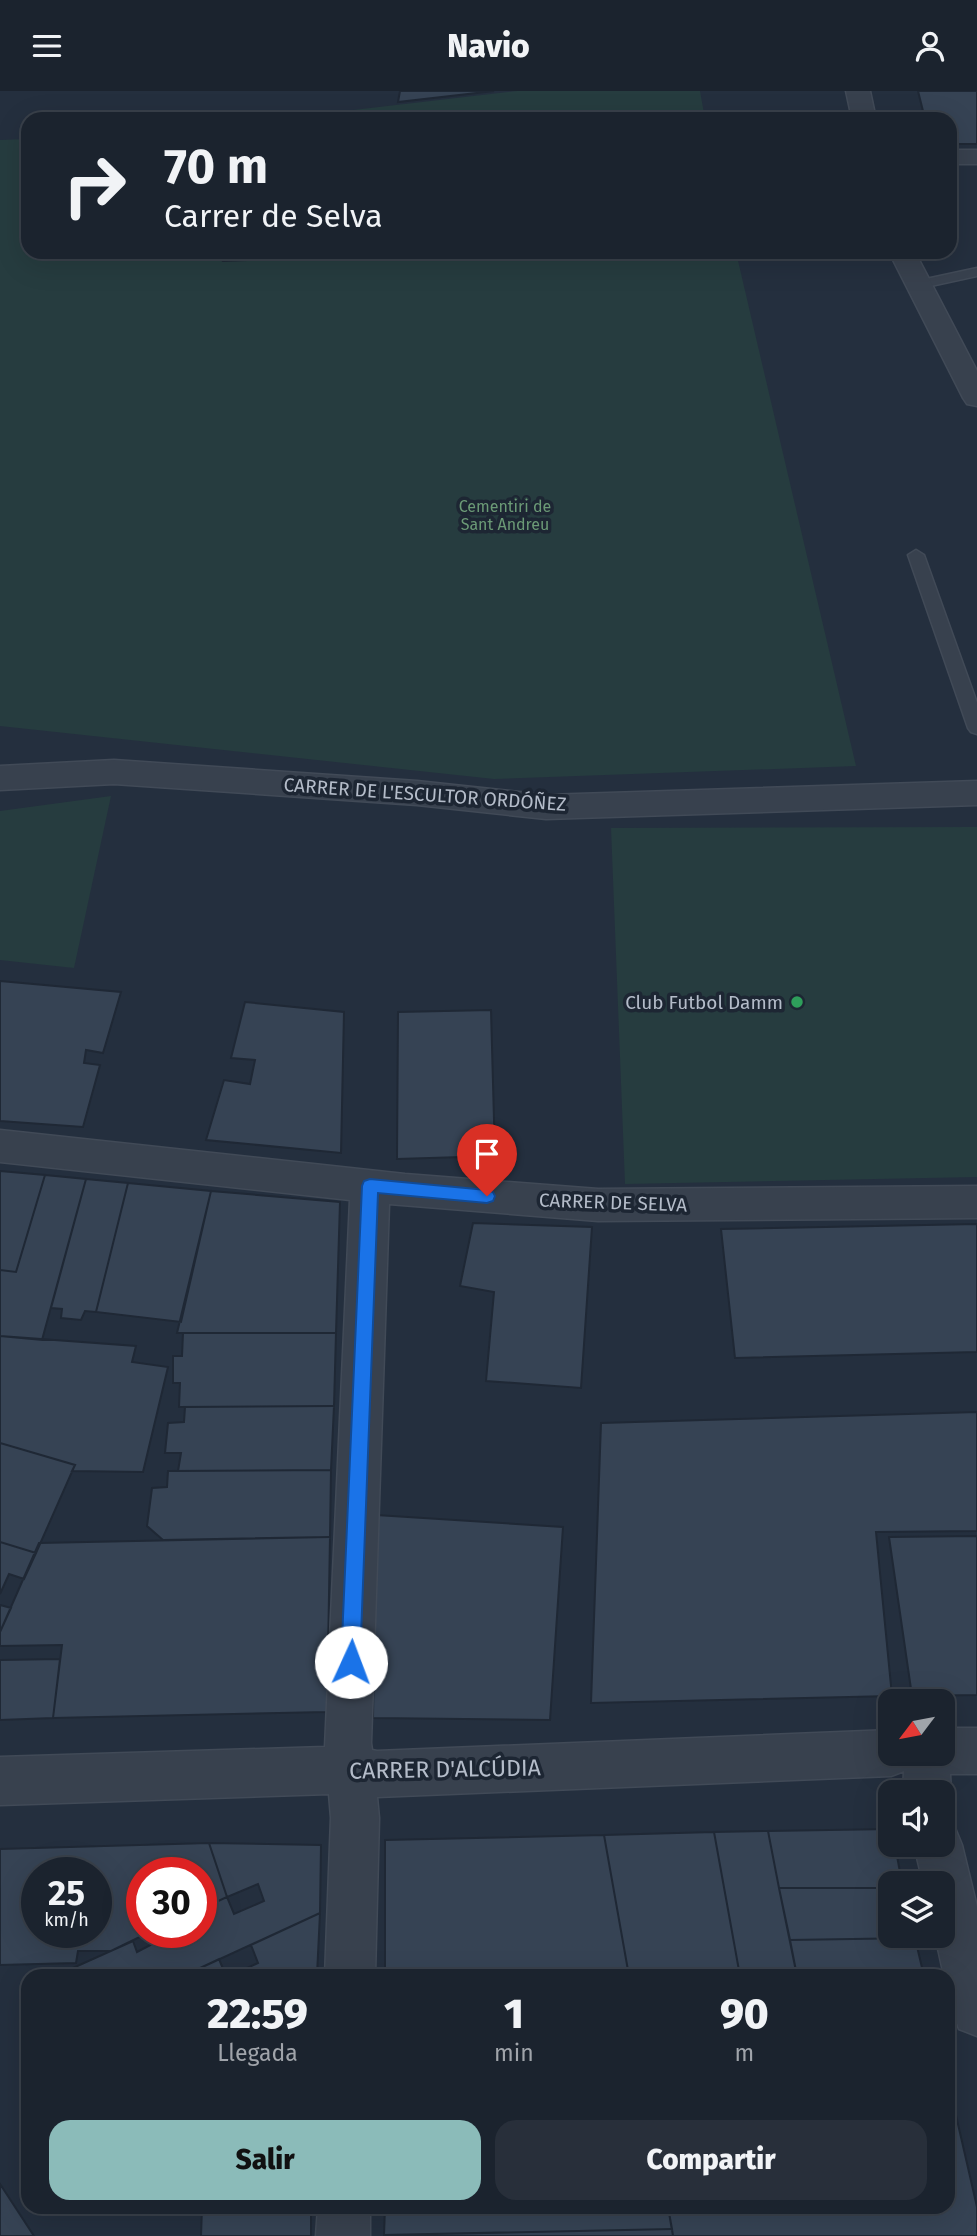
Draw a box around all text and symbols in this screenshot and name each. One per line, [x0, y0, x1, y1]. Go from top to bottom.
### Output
icon: menu [28, 27, 66, 65]
text: Navio [447, 27, 530, 65]
icon: person [911, 27, 949, 65]
text: 70 m [164, 137, 268, 196]
icon: right [49, 140, 140, 231]
text: Carrer de Selva [164, 197, 383, 235]
park label: Cementiri de Sant Andreu [459, 497, 551, 534]
street label: CARRER DE L'ESCULTOR ORDÓÑEZ [283, 773, 567, 816]
place label: Club Futbol Damm [625, 991, 783, 1014]
marker: Club Futbol Damm [789, 994, 805, 1010]
pin [457, 1124, 517, 1196]
icon: arrive [468, 1135, 506, 1173]
street label: CARRER DE SELVA [538, 1188, 688, 1217]
position arrow [314, 1625, 388, 1699]
north arrow [878, 1689, 956, 1766]
map controls [878, 1689, 955, 1948]
street label: CARRER D'ALCÚDIA [349, 1752, 542, 1785]
button: sound [878, 1780, 955, 1857]
speed limit sign: 30 [126, 1857, 217, 1948]
button: layers [878, 1871, 955, 1948]
text: 25 [48, 1872, 85, 1914]
text: km/h [44, 1909, 89, 1931]
text: 22:59 [207, 1989, 308, 2039]
text: 1 [504, 1989, 524, 2039]
text: 90 [720, 1989, 769, 2039]
text: Llegada [217, 2039, 298, 2067]
text: min [494, 2039, 534, 2067]
text: m [735, 2039, 754, 2067]
button: Salir [49, 2120, 481, 2200]
button: Compartir [495, 2120, 927, 2200]

